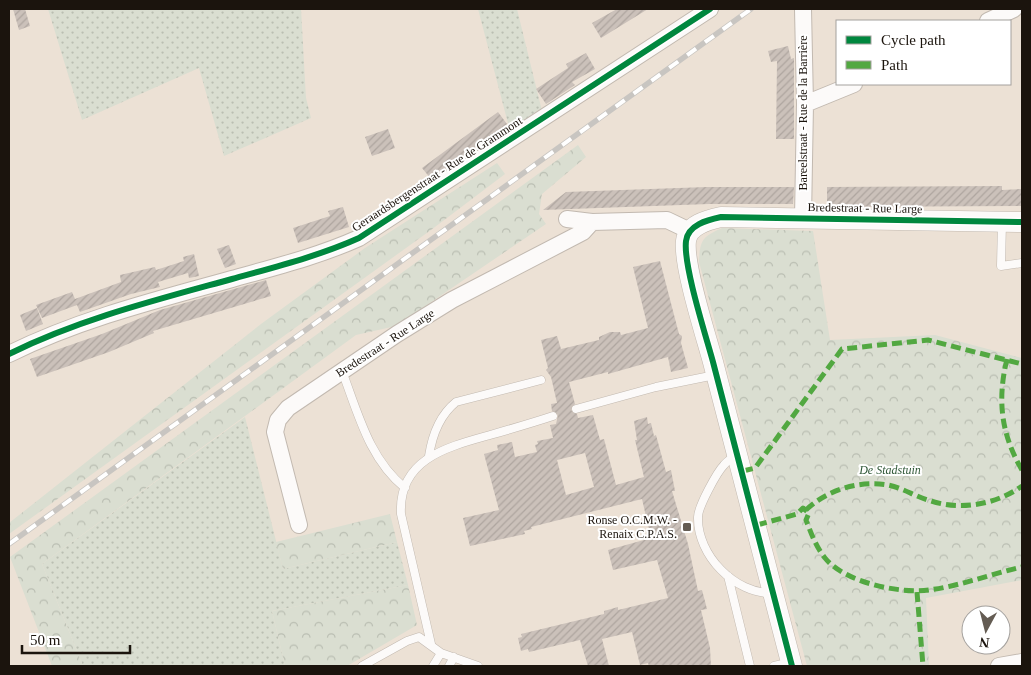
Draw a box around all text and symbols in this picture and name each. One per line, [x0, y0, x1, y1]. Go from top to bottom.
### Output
legend [836, 20, 1011, 85]
text: Cycle path [881, 32, 946, 48]
street label: Bareelstraat - Rue de la Barrière [796, 36, 810, 190]
text: Path [881, 57, 908, 73]
street label: Geraardsbergenstraat - Rue de Grammont [349, 113, 525, 234]
street label: Bredestraat - Rue Large [808, 200, 922, 216]
street label: Bredestraat - Rue Large [333, 306, 437, 380]
park label: De Stadstuin [858, 463, 921, 477]
place label: Ronse O.C.M.W. - Renaix C.P.A.S. [587, 513, 677, 541]
marker: Ronse O.C.M.W. - Renaix C.P.A.S. [681, 521, 693, 533]
north arrow [961, 605, 1011, 655]
scale bar [22, 622, 130, 654]
text: 50 m [30, 632, 61, 648]
text: N [979, 634, 990, 650]

